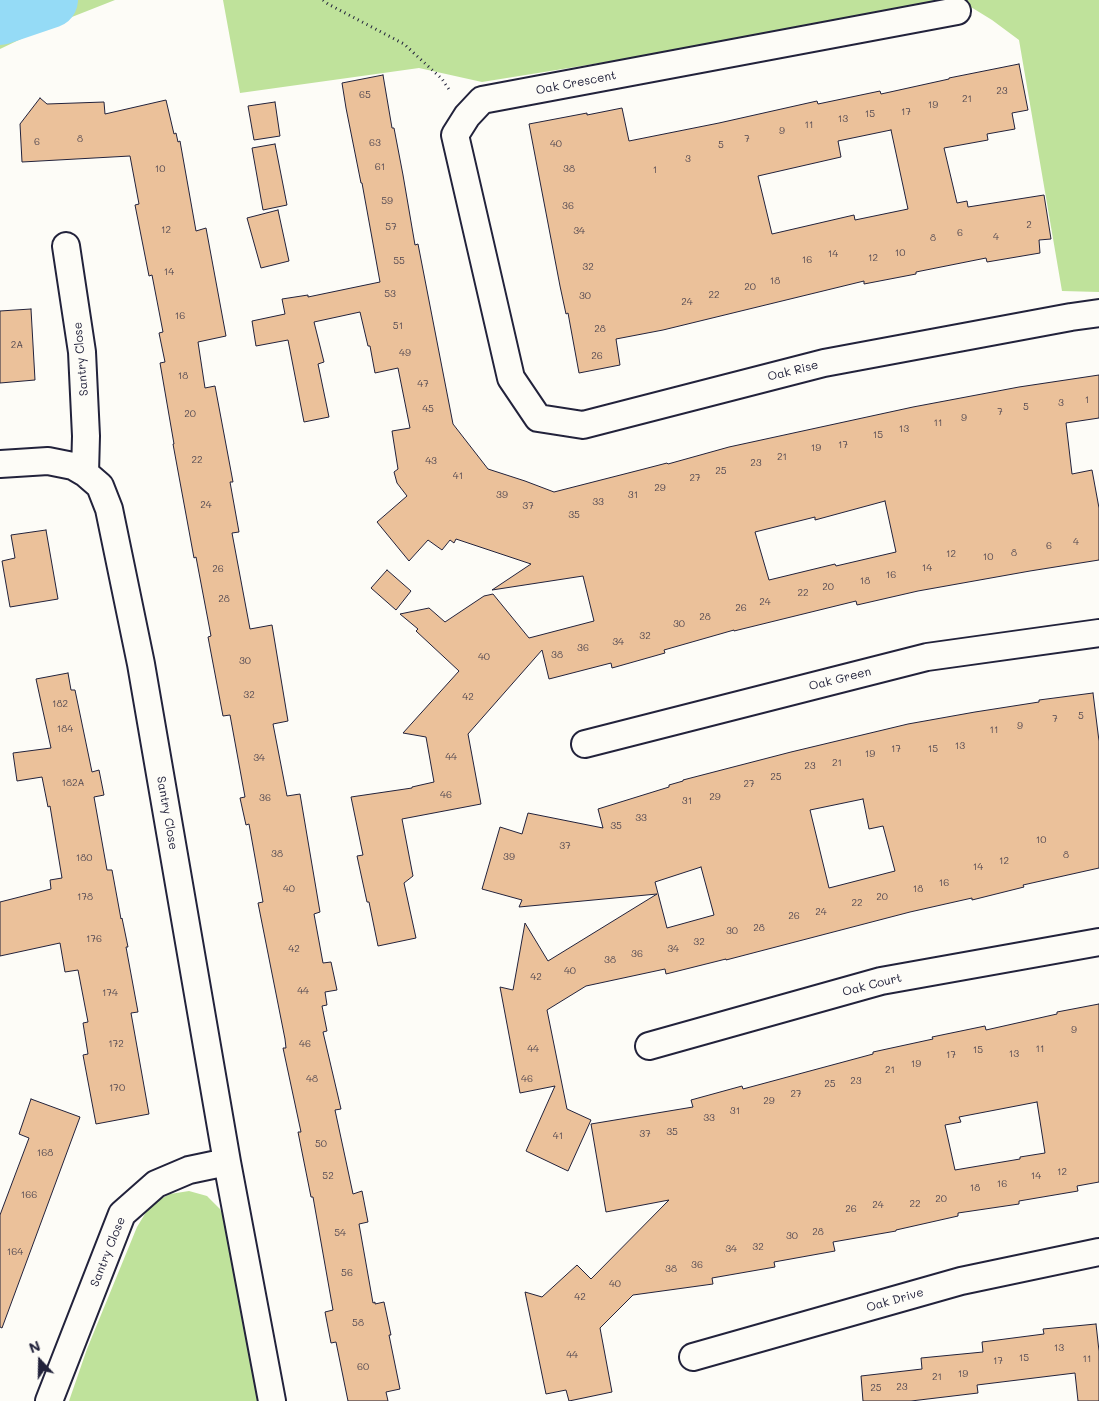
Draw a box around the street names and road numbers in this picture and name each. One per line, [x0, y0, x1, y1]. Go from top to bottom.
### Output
street label: Oak Crescent [535, 68, 617, 98]
street label: Santry Close [71, 321, 91, 397]
street label: Oak Rise [766, 358, 820, 384]
street label: Oak Green [807, 664, 873, 694]
street label: Santry Close [153, 775, 181, 851]
street label: Oak Court [841, 971, 903, 999]
street label: Santry Close [87, 1215, 129, 1289]
street label: Oak Drive [865, 1285, 925, 1315]

